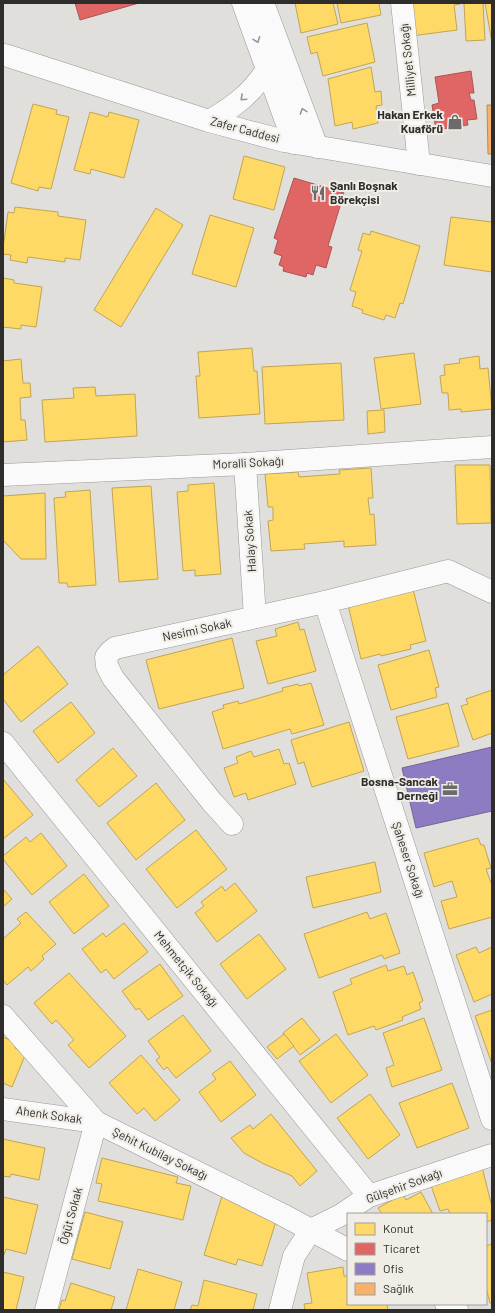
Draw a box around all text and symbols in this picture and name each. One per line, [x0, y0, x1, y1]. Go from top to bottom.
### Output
street label: Milliyet Sokağı [396, 23, 418, 97]
one-way arrow [252, 36, 260, 43]
one-way arrow [240, 93, 248, 101]
place label: Hakan Erkek Kuaförü [377, 107, 444, 135]
one-way arrow [300, 108, 308, 115]
street label: Zafer Caddesi [209, 113, 281, 145]
shop icon: Hakan Erkek Kuaförü [446, 113, 464, 131]
place label: Şanlı Boşnak Börekçisi [330, 178, 398, 206]
restaurant icon: Şanlı Boşnak Börekçisi [309, 184, 327, 202]
street label: Moralli Sokağı [212, 453, 284, 471]
street label: Halay Sokak [240, 509, 258, 573]
street label: Nesimi Sokak [161, 615, 233, 643]
place label: Bosna-Sancak Derneği [361, 774, 439, 802]
office icon: Bosna-Sancak Derneği [441, 780, 459, 798]
street label: Şaheser Sokağı [390, 820, 428, 900]
street label: Mehmetçik Sokağı [152, 927, 222, 1009]
street label: Ahenk Sokak [15, 1102, 83, 1126]
street label: Şehit Kubilay Sokağı [110, 1124, 210, 1182]
street label: Gülşehir Sokağı [364, 1165, 443, 1205]
street label: Öğüt Sokak [56, 1186, 84, 1246]
legend [347, 1213, 487, 1305]
text: Konut [383, 1221, 414, 1235]
text: Ticaret [383, 1241, 420, 1255]
text: Ofis [383, 1261, 404, 1275]
text: Sağlık [383, 1281, 414, 1295]

